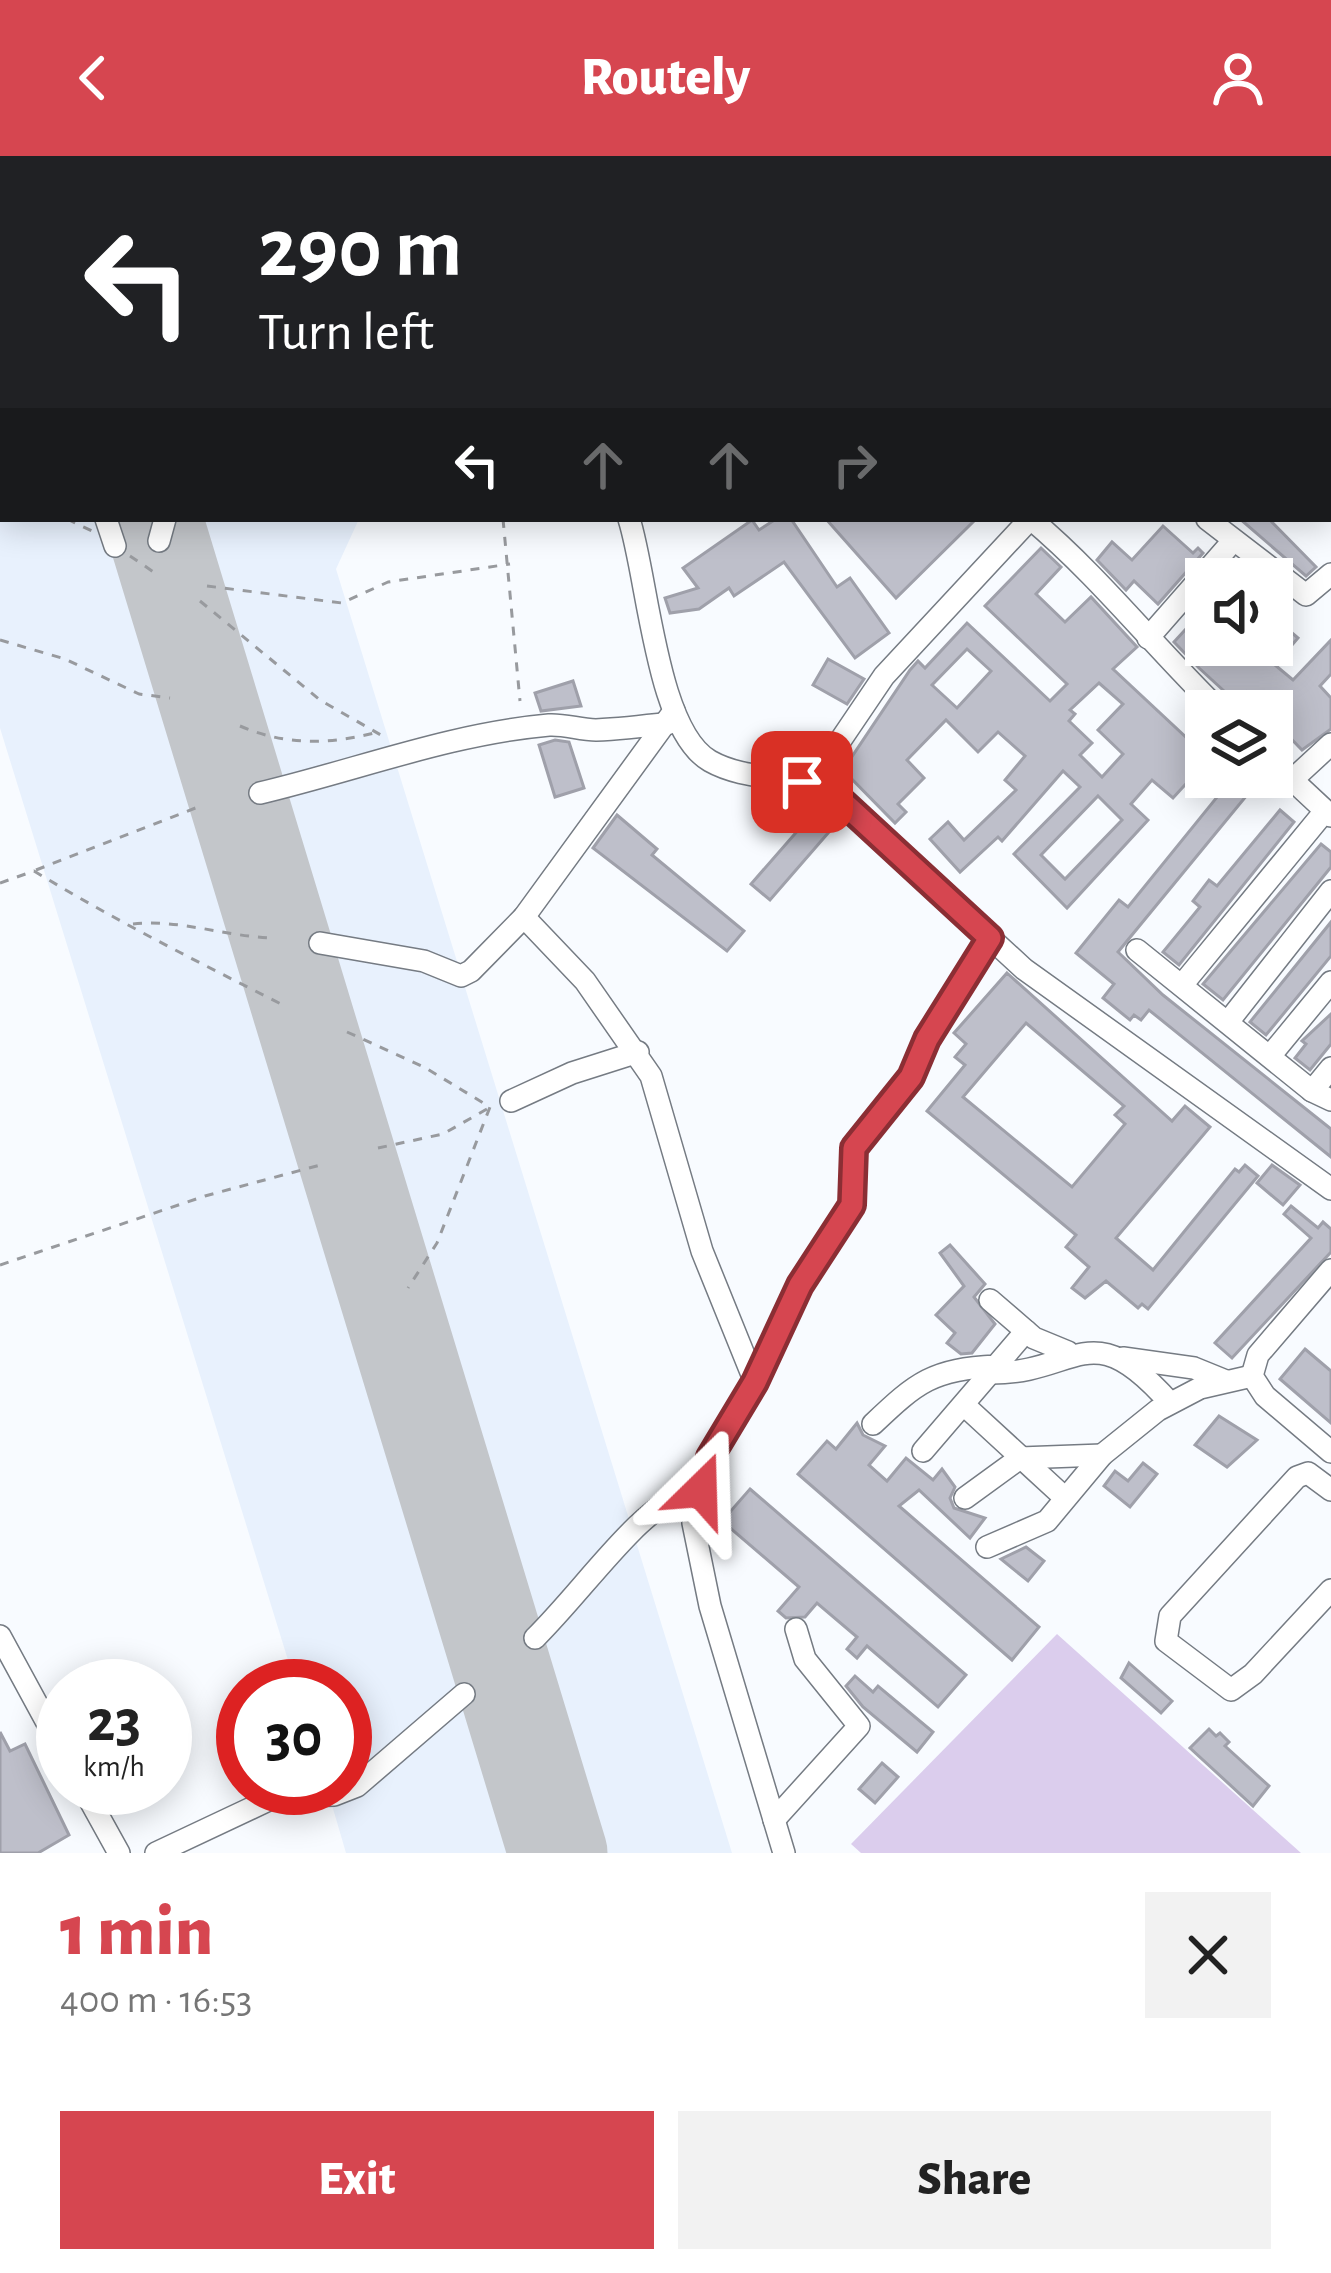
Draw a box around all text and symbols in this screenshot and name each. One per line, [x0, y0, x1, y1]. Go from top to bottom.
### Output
icon: back [60, 45, 126, 111]
icon: person [1205, 45, 1271, 111]
text: Routely [581, 51, 750, 105]
icon: left [60, 204, 216, 360]
text: 290 m [258, 208, 462, 292]
text: Turn left [258, 306, 434, 360]
icon: left [444, 432, 510, 498]
icon: ahead [570, 432, 636, 498]
icon: ahead [696, 432, 762, 498]
icon: right [822, 432, 888, 498]
map controls [1185, 558, 1293, 798]
button: sound [1185, 558, 1293, 666]
button: layers [1185, 690, 1293, 798]
pin [751, 731, 853, 833]
icon: arrive [769, 749, 835, 815]
position arrow [638, 1427, 764, 1553]
speed limit sign: 30 [216, 1659, 372, 1815]
text: 23 [87, 1692, 141, 1752]
text: km/h [83, 1752, 145, 1782]
button: close [1145, 1892, 1271, 2018]
text: 1 min [60, 1896, 213, 1968]
text: 400 m · 16:53 [60, 1981, 252, 2020]
button: Exit [60, 2111, 654, 2249]
button: Share [678, 2111, 1271, 2249]

